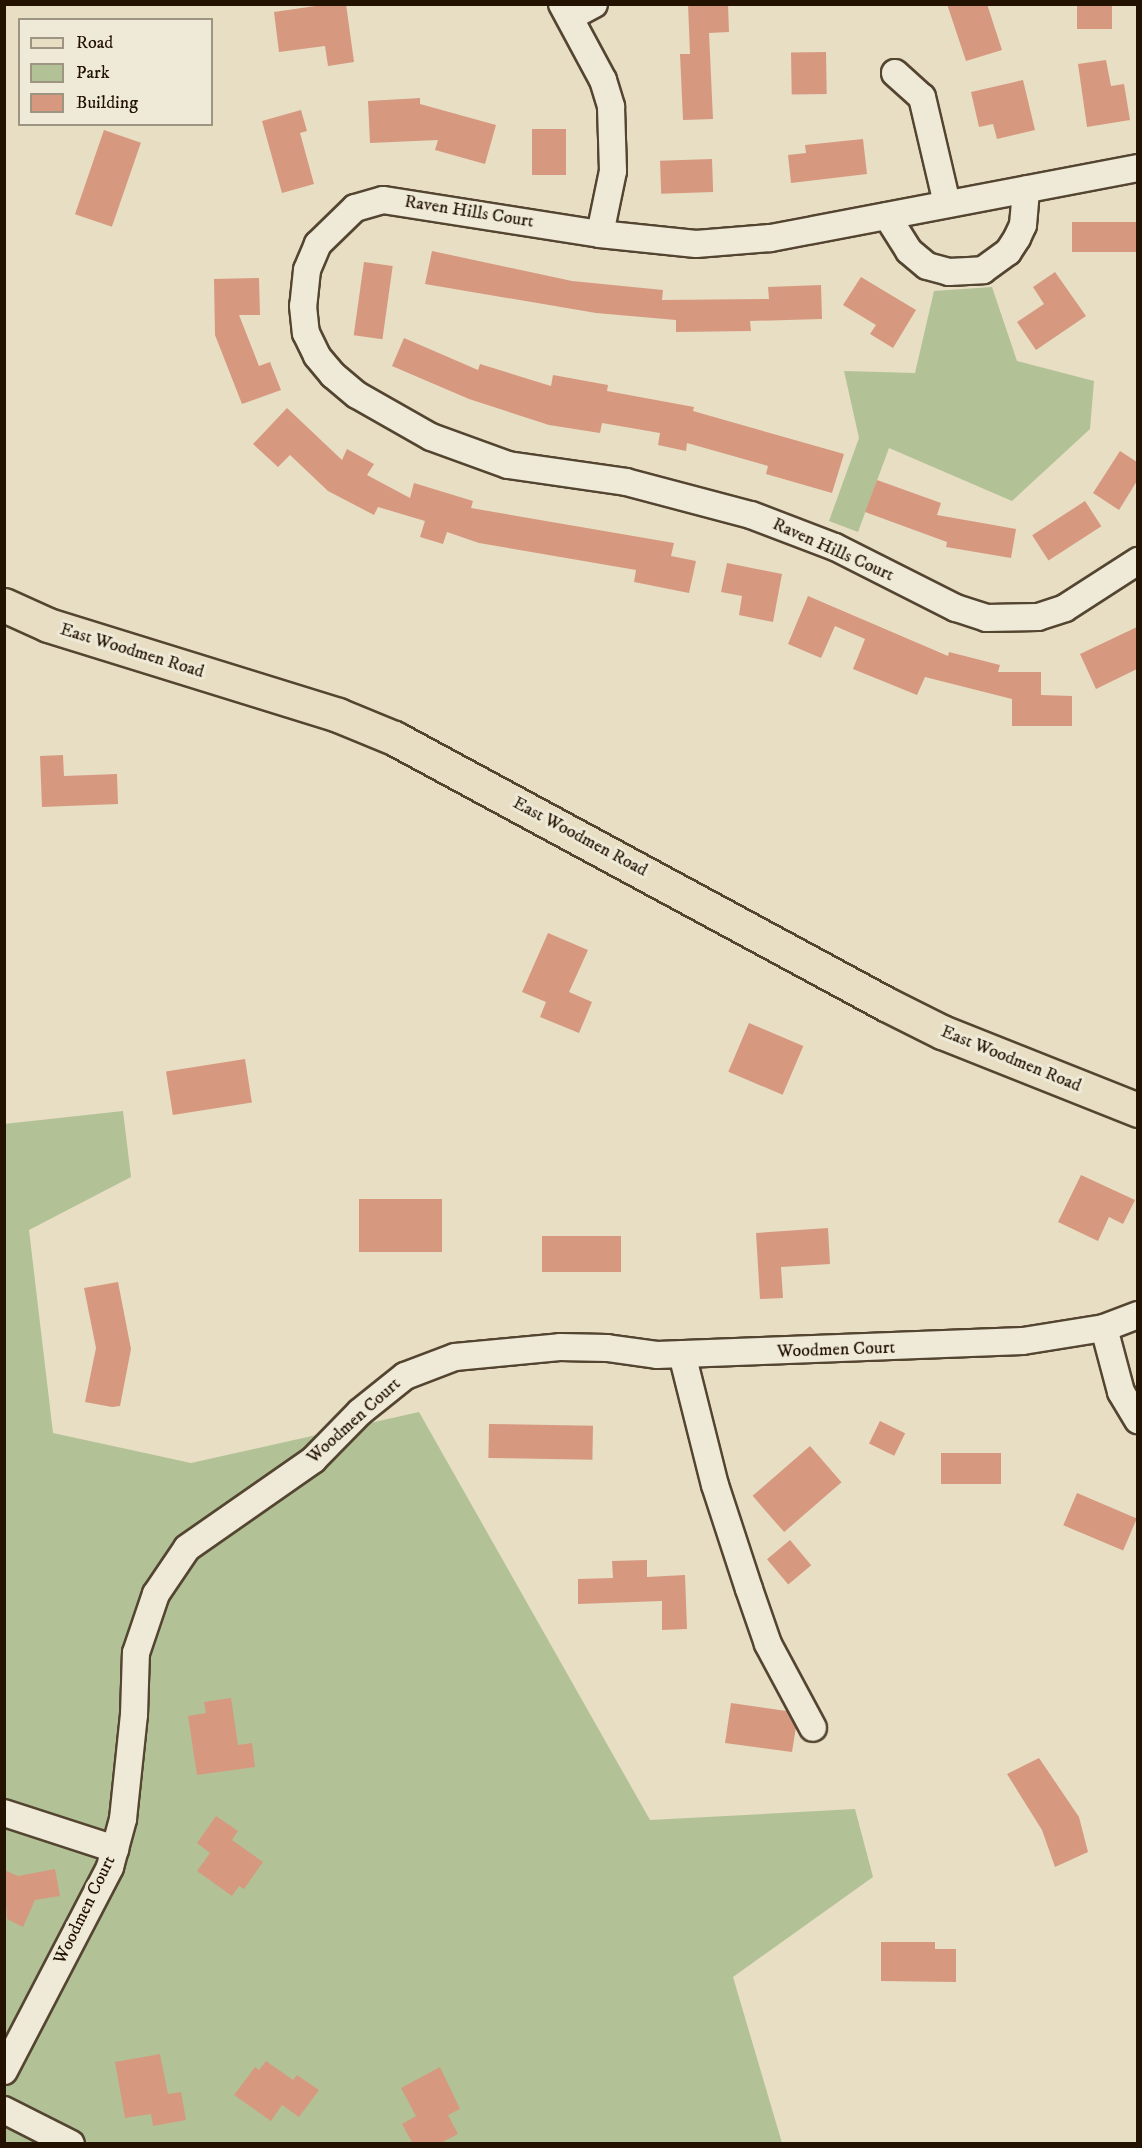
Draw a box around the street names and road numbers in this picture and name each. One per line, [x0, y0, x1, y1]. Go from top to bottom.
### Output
street label: Raven Hills Court [403, 191, 535, 233]
street label: Raven Hills Court [769, 514, 897, 586]
street label: East Woodmen Road [57, 619, 207, 683]
street label: East Woodmen Road [509, 792, 651, 882]
street label: East Woodmen Road [938, 1021, 1084, 1097]
street label: Woodmen Court [777, 1337, 895, 1363]
street label: Woodmen Court [303, 1373, 405, 1469]
street label: Woodmen Court [49, 1852, 121, 1968]

